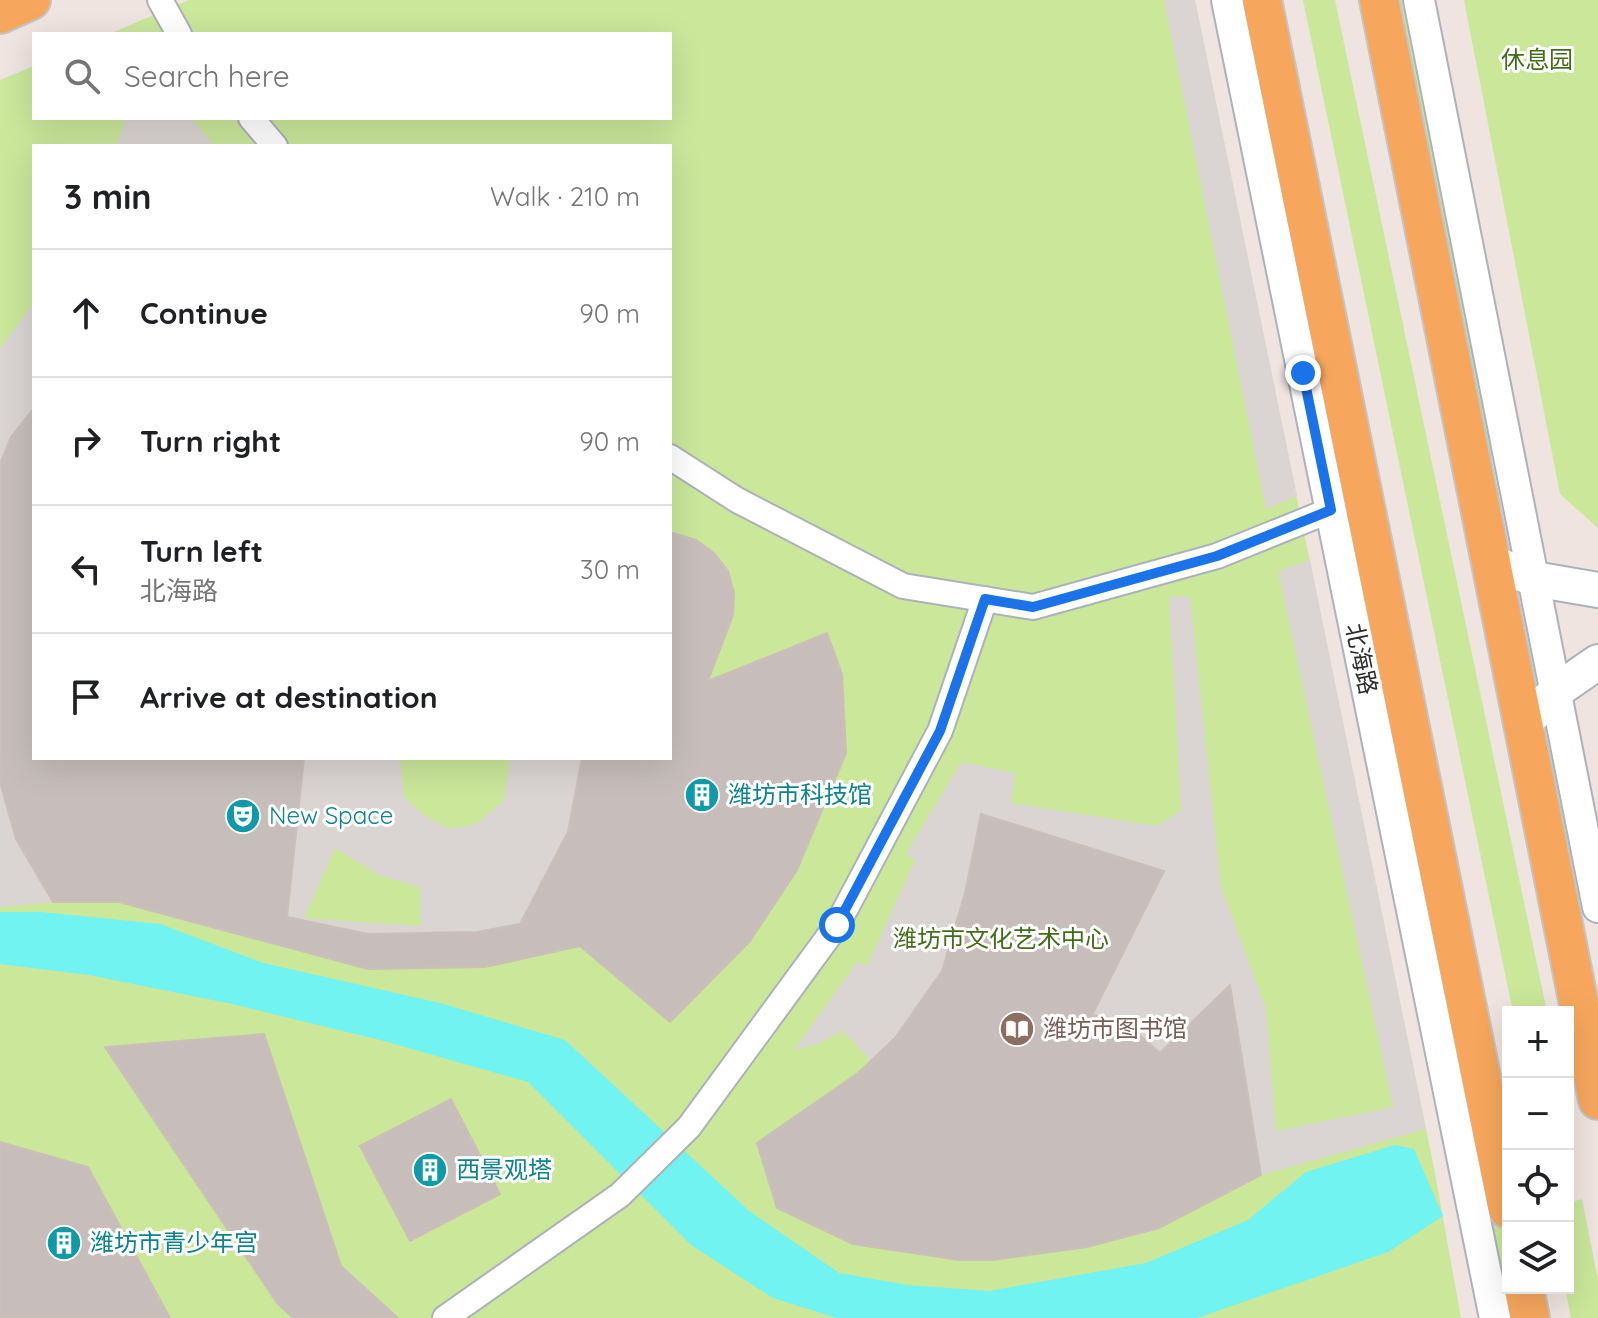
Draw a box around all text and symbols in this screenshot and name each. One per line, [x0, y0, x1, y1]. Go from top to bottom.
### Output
search box [32, 32, 672, 120]
park label: 休息园 [1501, 44, 1573, 74]
icon: search [60, 54, 104, 98]
text: Search here [124, 57, 290, 95]
text: 3 min [64, 175, 151, 218]
text: Walk · 210 m [490, 180, 640, 213]
icon: ahead [64, 291, 108, 335]
text: Continue [140, 294, 268, 332]
text: 90 m [579, 297, 640, 330]
route end [1285, 355, 1321, 391]
icon: right [64, 419, 108, 463]
text: Turn right [140, 422, 281, 460]
text: 90 m [579, 425, 640, 458]
text: Turn left [140, 532, 263, 570]
icon: left [64, 547, 108, 591]
text: 30 m [580, 553, 640, 586]
text: 北海路 [140, 574, 218, 607]
street label: 北海路 [1340, 620, 1384, 697]
icon: arrive [64, 675, 108, 719]
text: Arrive at destination [140, 678, 438, 716]
building icon: 潍坊市科技馆 [683, 776, 721, 814]
place label: 潍坊市科技馆 [728, 779, 872, 809]
theatre icon: New Space [224, 797, 262, 835]
place label: New Space [269, 800, 393, 830]
route start [819, 907, 855, 943]
park label: 潍坊市文化艺术中心 [893, 923, 1109, 953]
map controls [1502, 1006, 1574, 1294]
button: + [1502, 1006, 1574, 1078]
library icon: 潍坊市图书馆 [998, 1010, 1036, 1048]
place label: 潍坊市图书馆 [1043, 1013, 1187, 1043]
button: − [1502, 1078, 1574, 1150]
button: locate [1502, 1150, 1574, 1222]
building icon: 西景观塔 [411, 1151, 449, 1189]
place label: 西景观塔 [456, 1154, 552, 1184]
button: layers [1502, 1222, 1574, 1294]
building icon: 潍坊市青少年宫 [45, 1224, 83, 1262]
place label: 潍坊市青少年宫 [90, 1227, 258, 1257]

